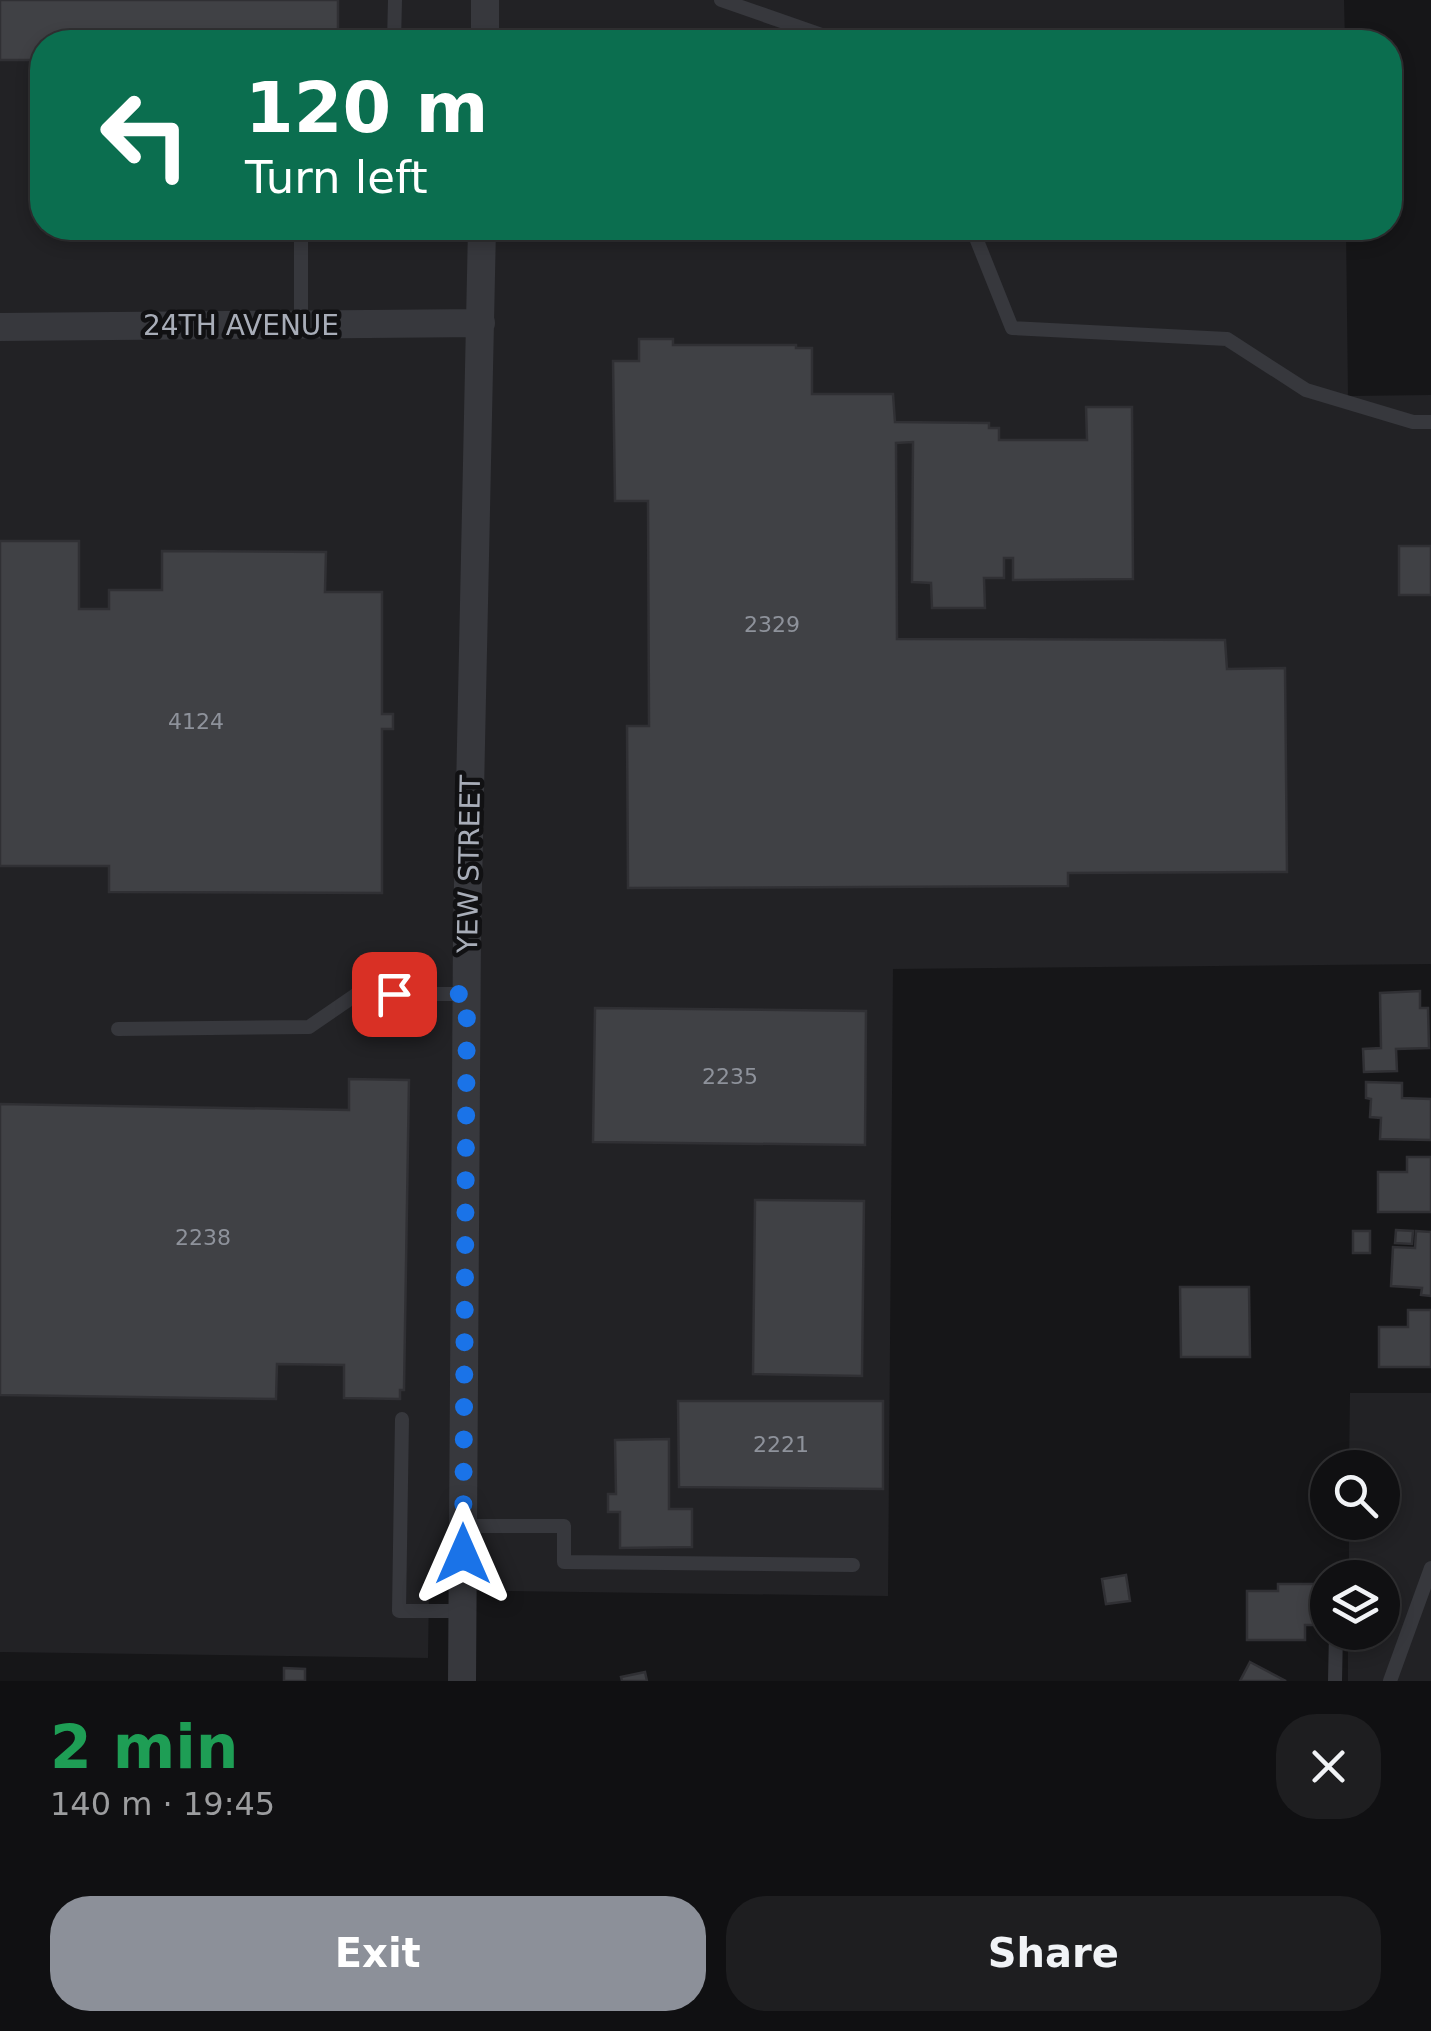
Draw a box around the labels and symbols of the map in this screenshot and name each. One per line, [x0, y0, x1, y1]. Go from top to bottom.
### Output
street label: 24TH AVENUE [143, 309, 339, 342]
house number: 2329 [744, 612, 800, 637]
house number: 4124 [168, 709, 224, 734]
street label: YEW STREET [451, 774, 487, 954]
pin [352, 952, 437, 1037]
house number: 2235 [702, 1064, 758, 1089]
house number: 2238 [175, 1225, 231, 1250]
house number: 2221 [753, 1432, 809, 1457]
position arrow [411, 1502, 515, 1606]

